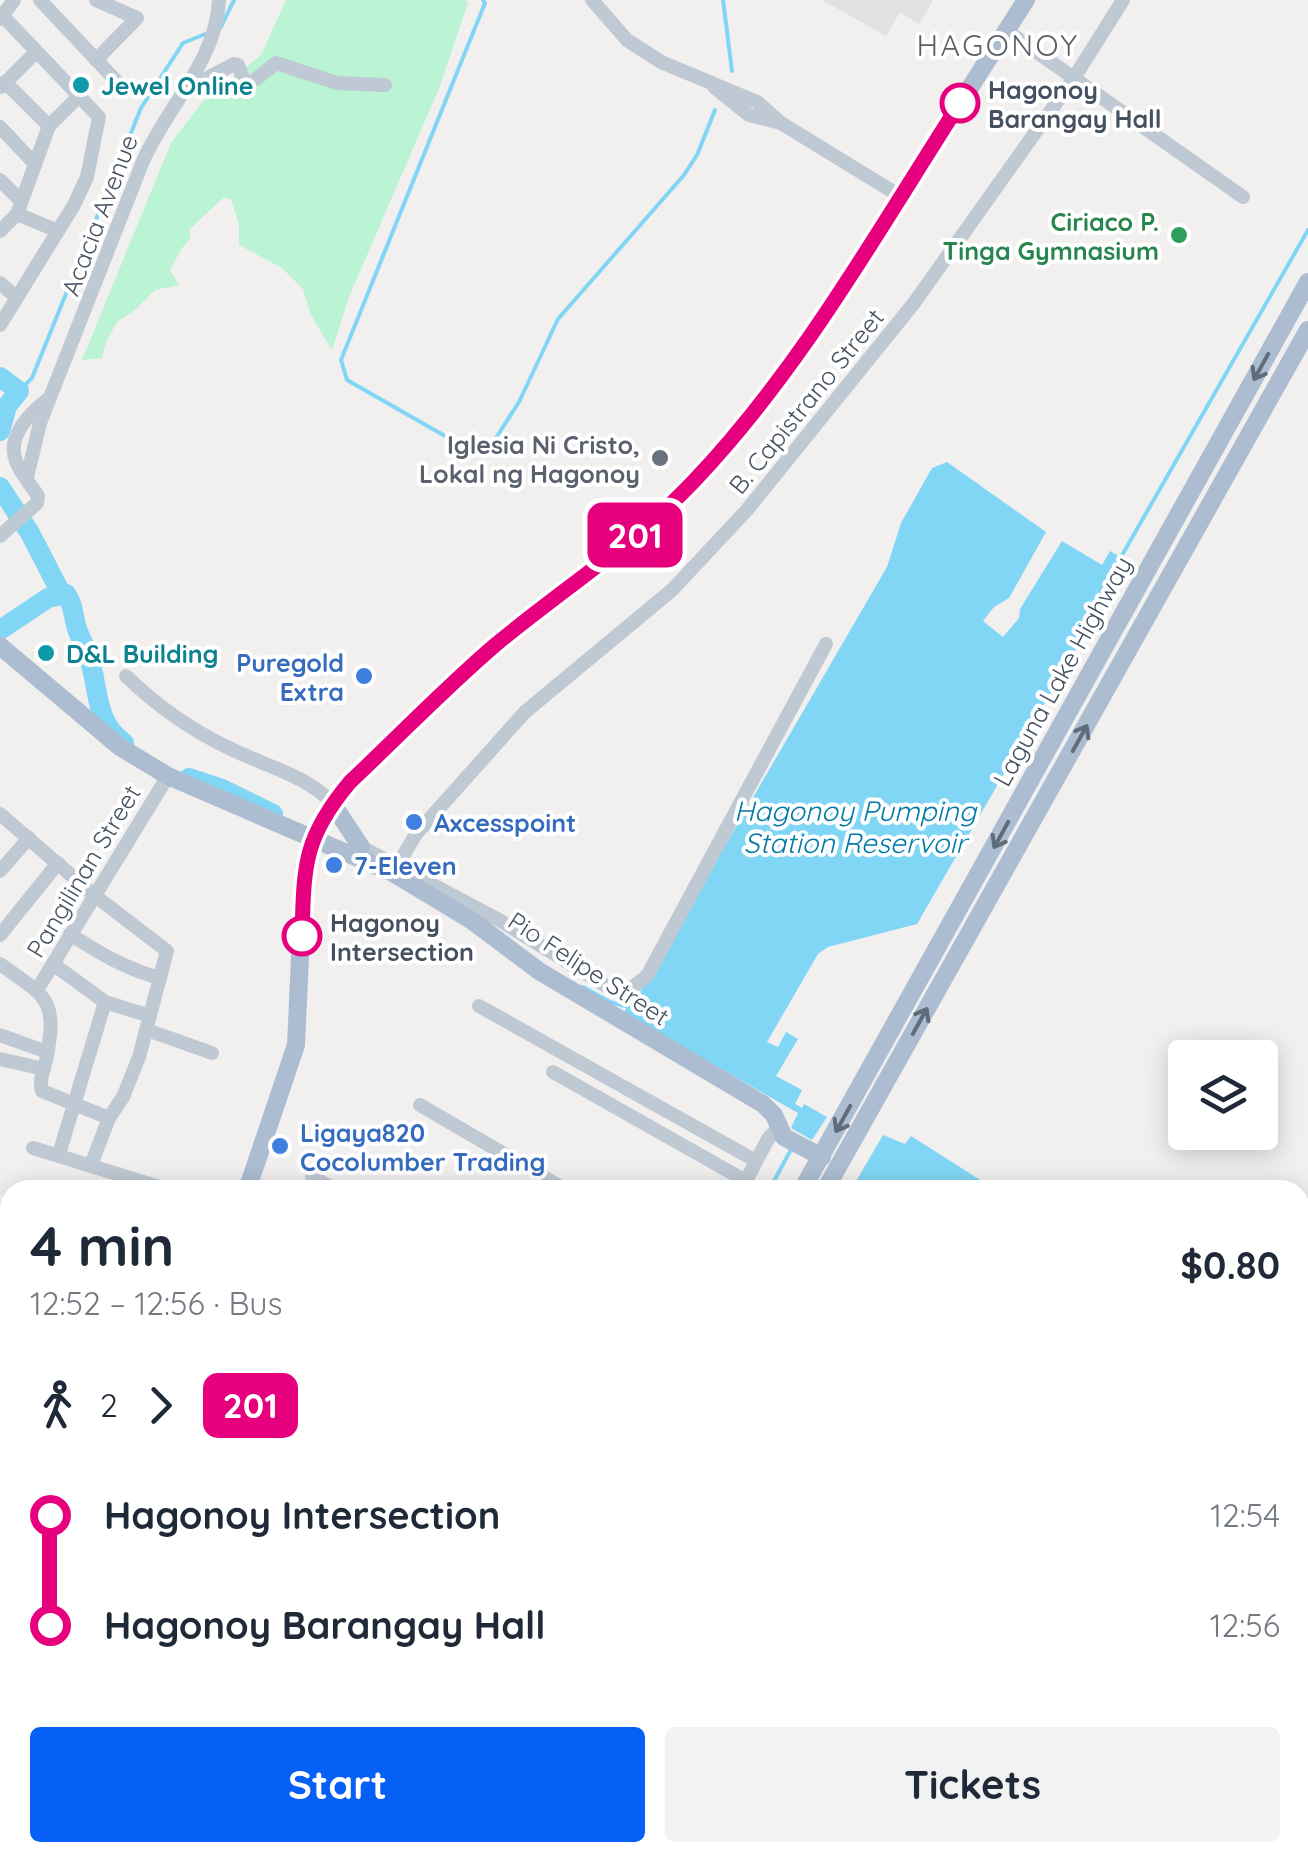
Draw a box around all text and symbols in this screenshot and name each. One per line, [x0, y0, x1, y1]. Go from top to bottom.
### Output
district label: HAGONOY [917, 26, 1080, 64]
place label: Jewel Online [101, 70, 253, 101]
marker: Jewel Online [70, 74, 92, 96]
place label: Hagonoy Barangay Hall [988, 74, 1162, 134]
marker: Hagonoy Barangay Hall [941, 84, 979, 122]
street label: Acacia Avenue [54, 130, 144, 300]
place label: Ciriaco P. Tinga Gymnasium [943, 206, 1159, 266]
marker: Ciriaco P. Tinga Gymnasium [1168, 224, 1190, 246]
street label: B. Capistrano Street [722, 302, 890, 500]
one-way arrow [1251, 352, 1271, 382]
place label: Iglesia Ni Cristo, Lokal ng Hagonoy [419, 429, 640, 489]
marker: Iglesia Ni Cristo, Lokal ng Hagonoy [649, 447, 671, 469]
line badge: 201 [578, 502, 692, 568]
text: 201 [607, 513, 663, 557]
street label: Laguna Lake Highway [986, 551, 1138, 791]
place label: D&L Building [66, 638, 219, 669]
marker: D&L Building [35, 642, 57, 664]
place label: Puregold Extra [236, 647, 344, 707]
marker: Puregold Extra [353, 665, 375, 687]
one-way arrow [1070, 724, 1090, 753]
street label: Pangilinan Street [19, 779, 147, 963]
water label: Hagonoy Pumping Station Reservoir [734, 793, 978, 860]
place label: Axcesspoint [434, 807, 576, 838]
marker: Axcesspoint [403, 811, 425, 833]
one-way arrow [990, 819, 1010, 849]
place label: 7-Eleven [354, 850, 457, 881]
marker: 7-Eleven [323, 854, 345, 876]
street label: Pio Felipe Street [503, 904, 675, 1032]
place label: Hagonoy Intersection [330, 907, 474, 967]
marker: Hagonoy Intersection [283, 917, 321, 955]
one-way arrow [911, 1007, 931, 1036]
map controls [1168, 1040, 1278, 1150]
button: layers [1168, 1040, 1278, 1150]
one-way arrow [833, 1104, 853, 1133]
place label: Ligaya820 Cocolumber Trading [300, 1117, 545, 1177]
marker: Ligaya820 Cocolumber Trading [269, 1135, 291, 1157]
text: 4 min [30, 1211, 174, 1280]
text: $0.80 [1180, 1241, 1280, 1289]
text: 12:52 – 12:56 · Bus [30, 1283, 282, 1323]
icon: walk [30, 1378, 85, 1433]
icon: forward [133, 1378, 188, 1433]
text: 201 [223, 1383, 278, 1427]
text: 2 [100, 1385, 118, 1425]
text: Hagonoy Intersection [104, 1491, 500, 1539]
text: 12:54 [1210, 1495, 1280, 1535]
text: Hagonoy Barangay Hall [104, 1601, 546, 1649]
text: 12:56 [1210, 1605, 1280, 1645]
button: Start [30, 1727, 645, 1842]
button: Tickets [665, 1727, 1280, 1842]

